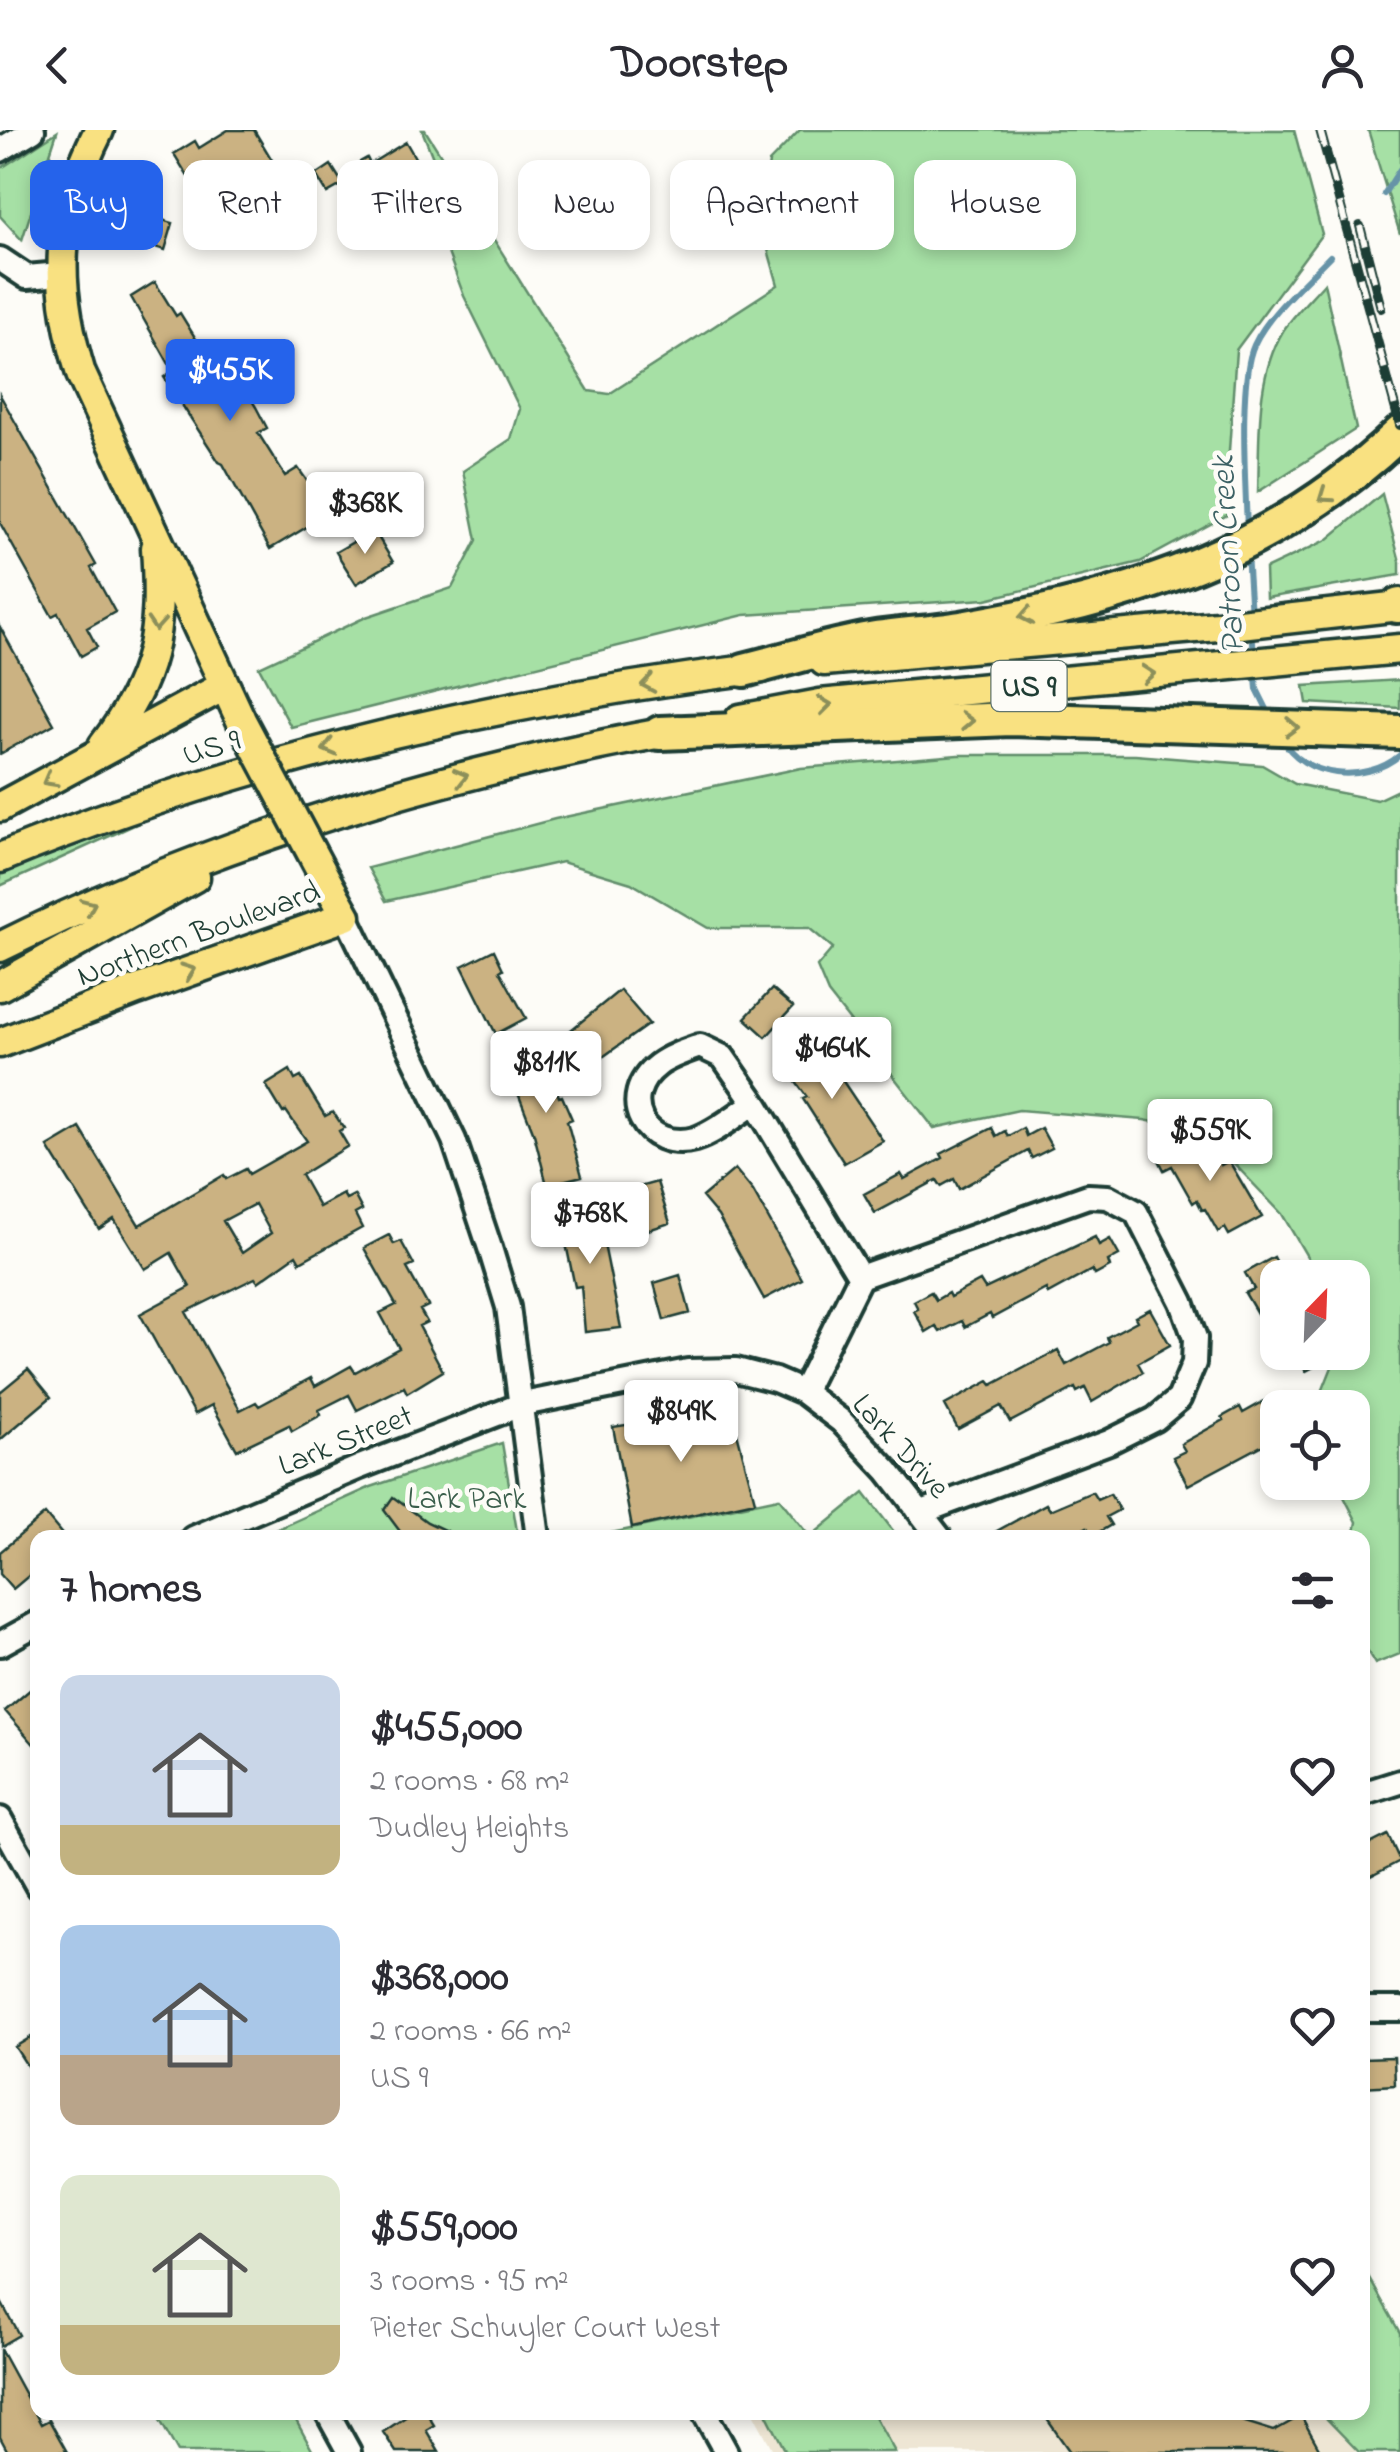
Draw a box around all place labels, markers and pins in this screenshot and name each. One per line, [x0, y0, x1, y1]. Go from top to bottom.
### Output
pin: $455K [160, 339, 300, 424]
pin: $368K [295, 472, 435, 557]
pin: $464K [762, 1017, 902, 1102]
pin: $811K [476, 1031, 616, 1116]
pin: $559K [1140, 1099, 1280, 1184]
pin: $768K [520, 1182, 660, 1267]
pin: $849K [611, 1380, 751, 1465]

